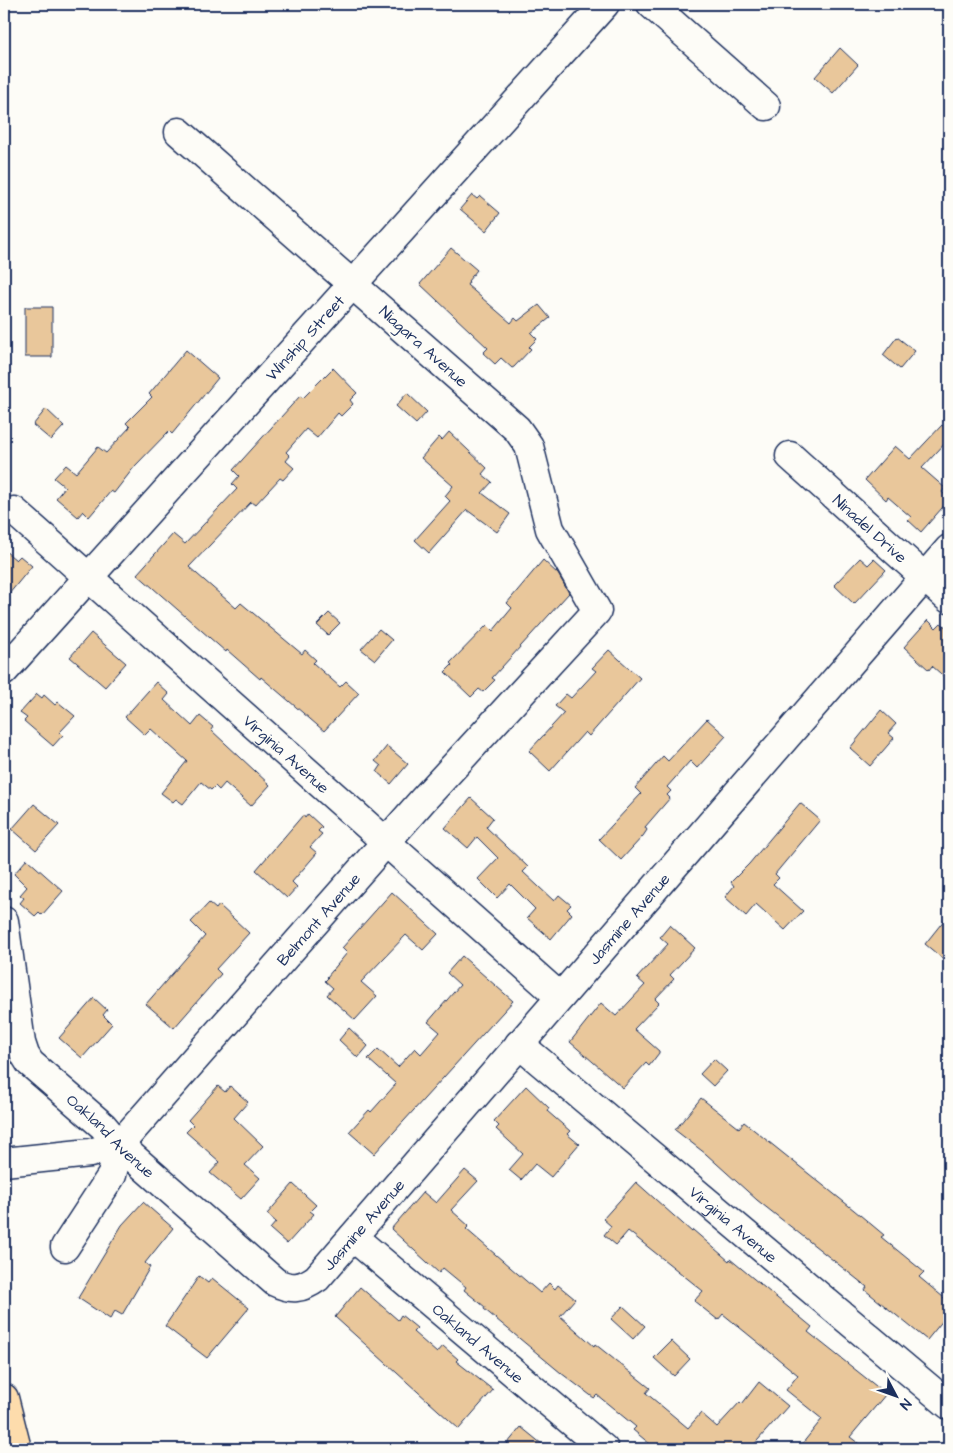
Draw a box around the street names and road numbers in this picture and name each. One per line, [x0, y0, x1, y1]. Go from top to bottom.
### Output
street label: Winship Street [261, 290, 350, 386]
street label: Niagara Avenue [374, 301, 473, 393]
street label: Ninadel Drive [828, 490, 912, 568]
street label: Virginia Avenue [238, 710, 334, 799]
street label: Belmont Avenue [272, 868, 366, 971]
street label: Jasmine Avenue [584, 868, 675, 970]
street label: Oakland Avenue [61, 1089, 159, 1184]
street label: Jasmine Avenue [318, 1174, 410, 1276]
street label: Virginia Avenue [684, 1181, 782, 1268]
street label: Oakland Avenue [427, 1298, 529, 1389]

